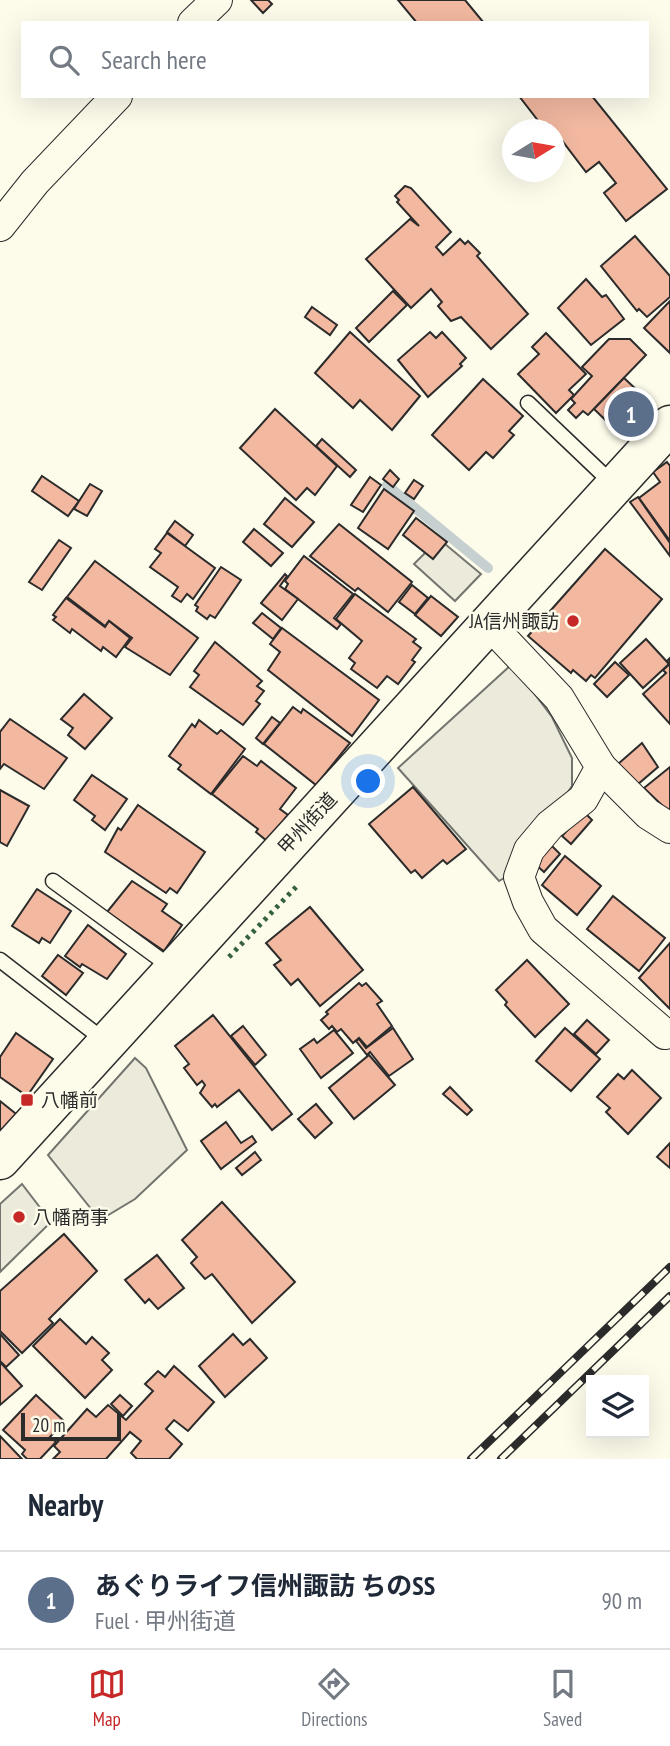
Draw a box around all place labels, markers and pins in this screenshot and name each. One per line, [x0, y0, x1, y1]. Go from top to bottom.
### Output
pin: 1 [608, 388, 654, 440]
place label: JA信州諏訪 [468, 609, 559, 633]
marker: JA信州諏訪 [565, 613, 581, 629]
place label: 八幡前 [41, 1088, 98, 1112]
marker: 八幡前 [19, 1092, 35, 1108]
place label: 八幡商事 [33, 1205, 109, 1229]
marker: 八幡商事 [11, 1209, 27, 1225]

